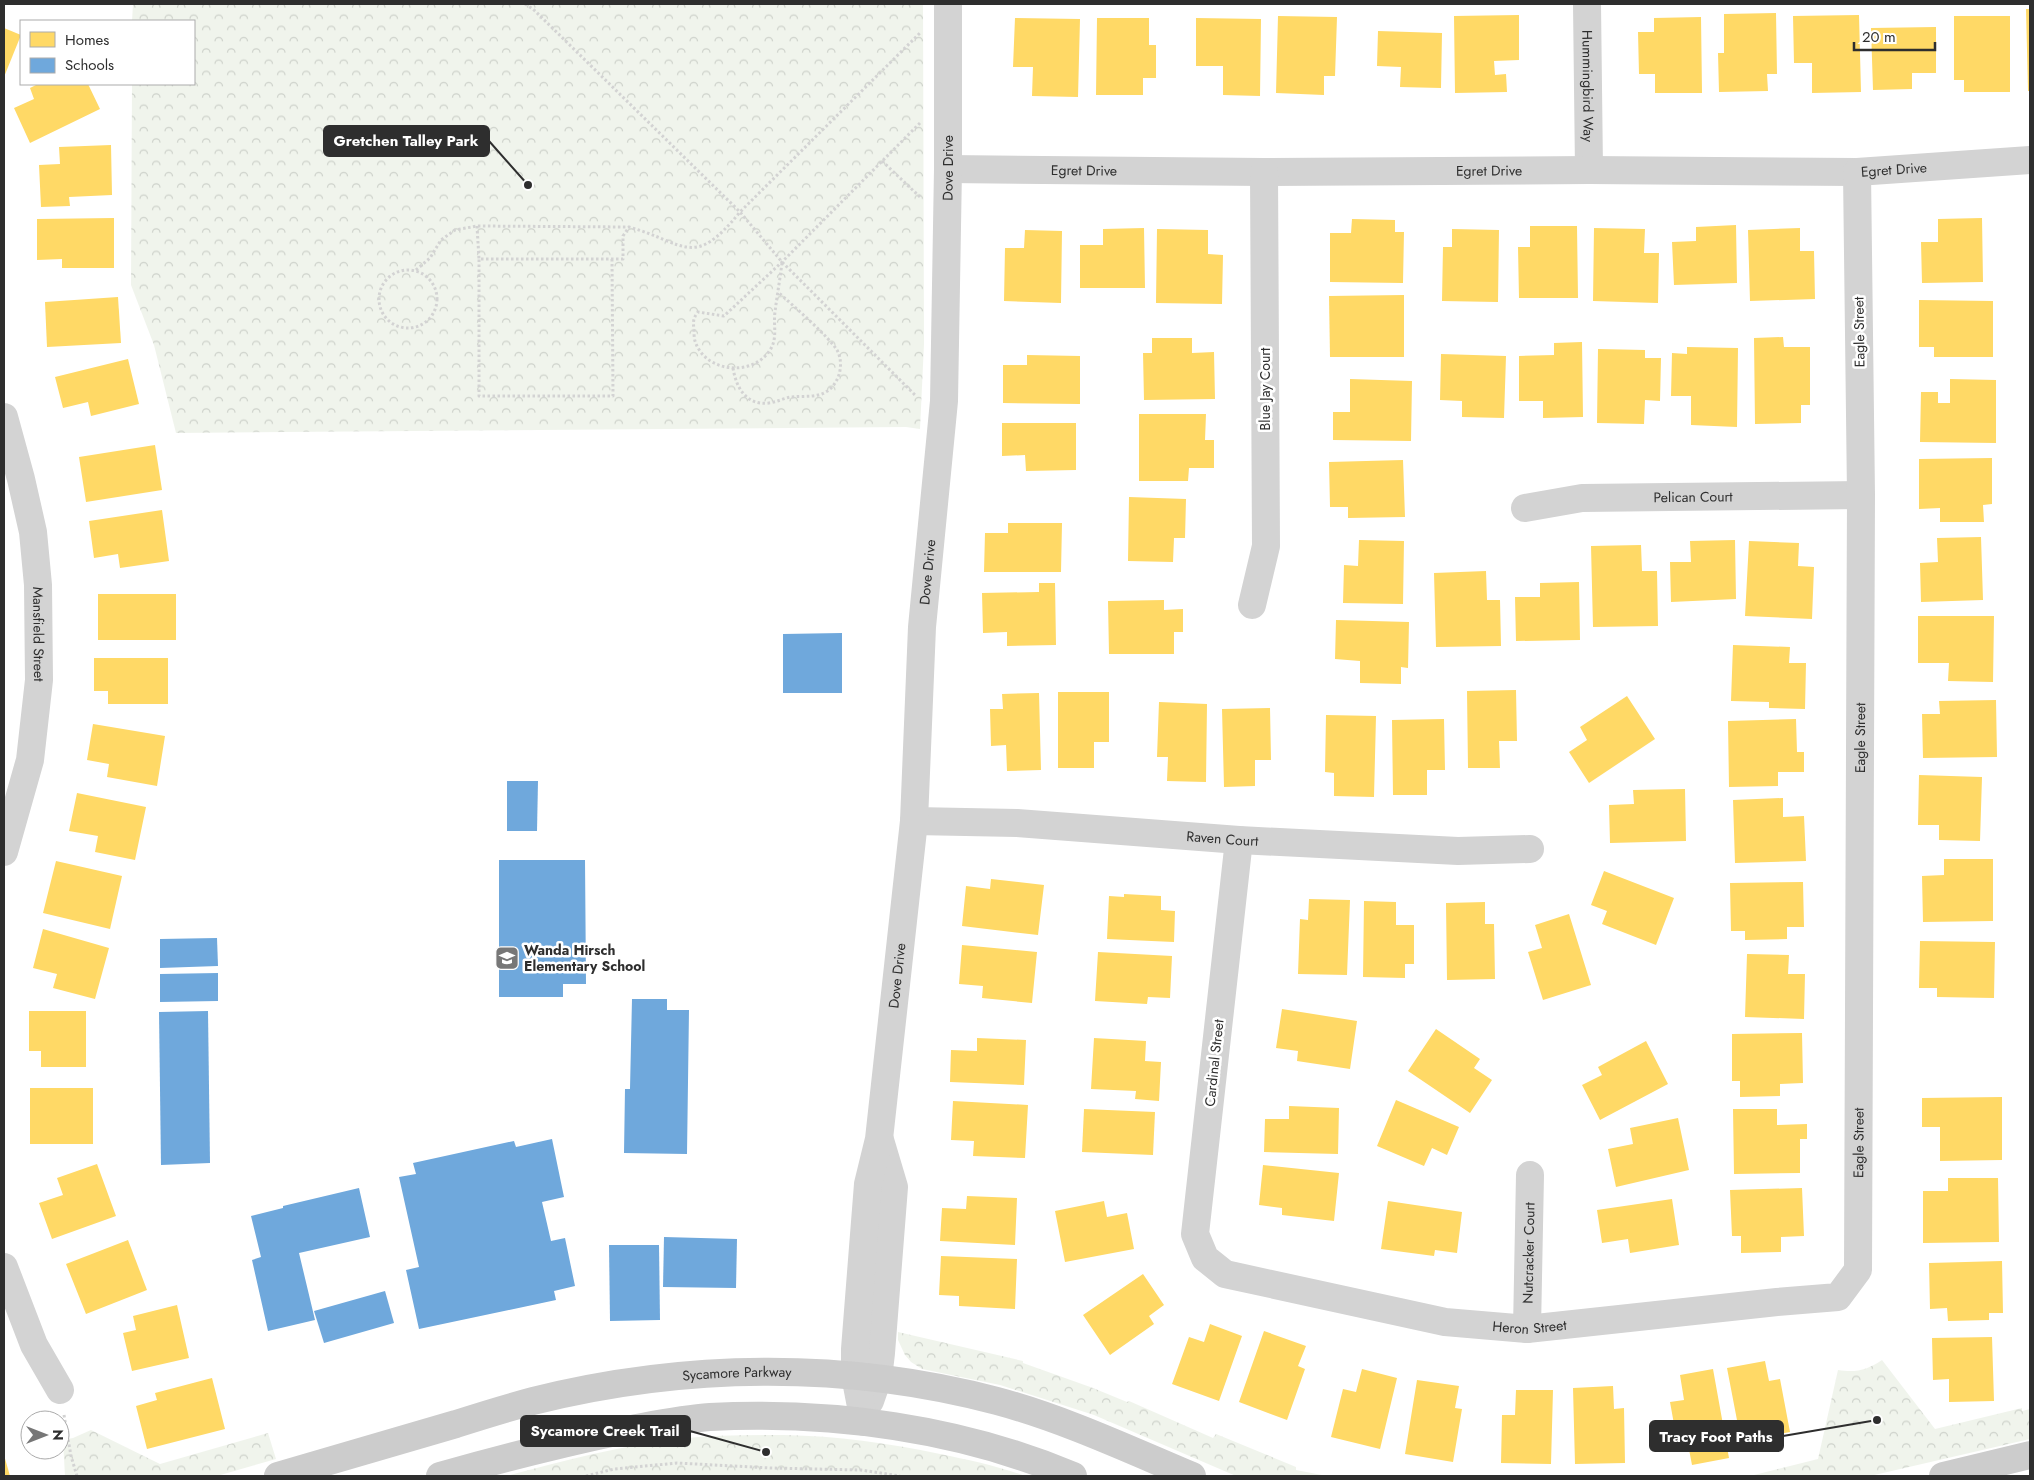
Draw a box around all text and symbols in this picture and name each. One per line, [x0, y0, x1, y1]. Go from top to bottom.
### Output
legend [20, 20, 195, 85]
scale bar [1854, 20, 1935, 52]
text: 20 m [1862, 26, 1896, 48]
text: Homes [65, 29, 109, 51]
street label: Hummingbird Way [1577, 30, 1599, 143]
text: Schools [65, 54, 114, 76]
callout: Gretchen Talley Park [324, 126, 489, 156]
text: Gretchen Talley Park [334, 130, 479, 152]
street label: Dove Drive [937, 135, 958, 201]
street label: Egret Drive [1860, 157, 1928, 182]
street label: Egret Drive [1051, 160, 1117, 181]
street label: Egret Drive [1456, 160, 1522, 181]
street label: Eagle Street [1848, 296, 1870, 367]
street label: Blue Jay Court [1255, 347, 1275, 430]
street label: Pelican Court [1653, 486, 1733, 507]
street label: Dove Drive [914, 538, 940, 606]
street label: Mansfield Street [28, 587, 49, 682]
street label: Eagle Street [1850, 702, 1870, 773]
street label: Raven Court [1186, 826, 1259, 851]
place label: Wanda Hirsch Elementary School [524, 940, 645, 976]
street label: Dove Drive [883, 942, 910, 1009]
school or university icon: Wanda Hirsch Elementary School [494, 945, 520, 971]
street label: Cardinal Street [1199, 1018, 1229, 1108]
street label: Eagle Street [1848, 1107, 1869, 1178]
street label: Nutcracker Court [1517, 1201, 1539, 1304]
street label: Heron Street [1491, 1315, 1568, 1339]
street label: Sycamore Parkway [681, 1362, 792, 1386]
north arrow [20, 1410, 70, 1460]
callout: Sycamore Creek Trail [521, 1416, 690, 1446]
text: Sycamore Creek Trail [530, 1420, 680, 1442]
callout: Tracy Foot Paths [1650, 1421, 1783, 1451]
text: Tracy Foot Paths [1659, 1426, 1773, 1448]
text: N [48, 1429, 68, 1441]

